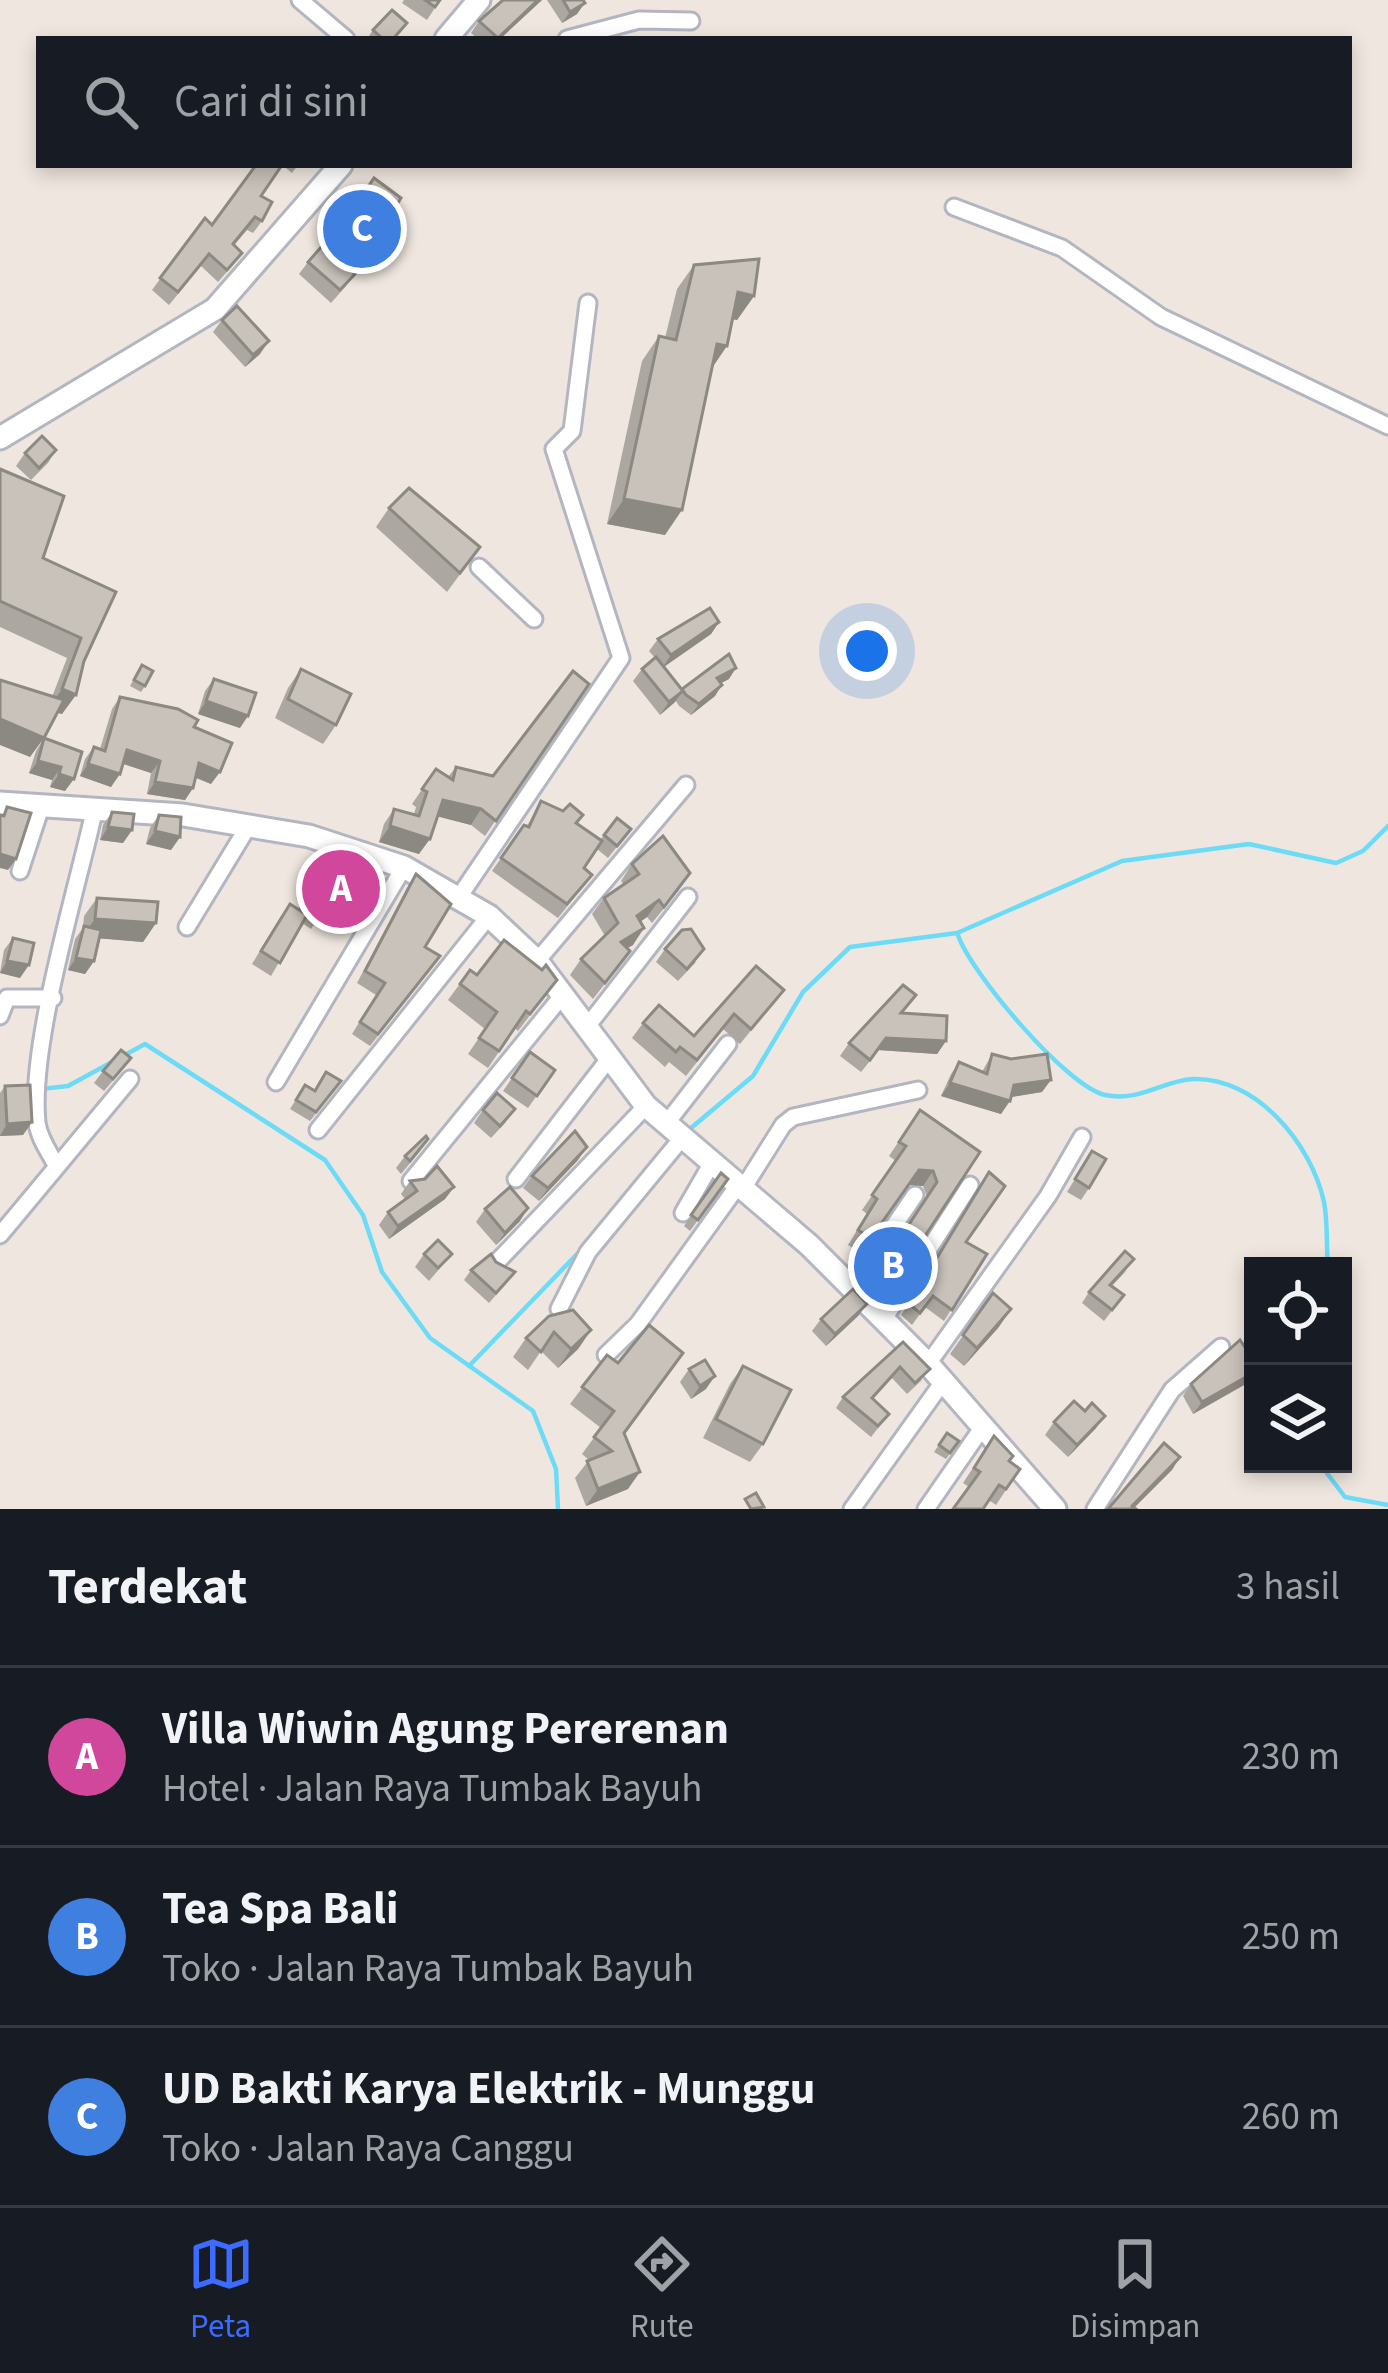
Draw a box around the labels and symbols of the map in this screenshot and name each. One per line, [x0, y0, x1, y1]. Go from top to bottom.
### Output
pin: C [323, 184, 401, 274]
your location [837, 621, 897, 681]
pin: A [302, 844, 380, 934]
pin: B [854, 1221, 932, 1311]

